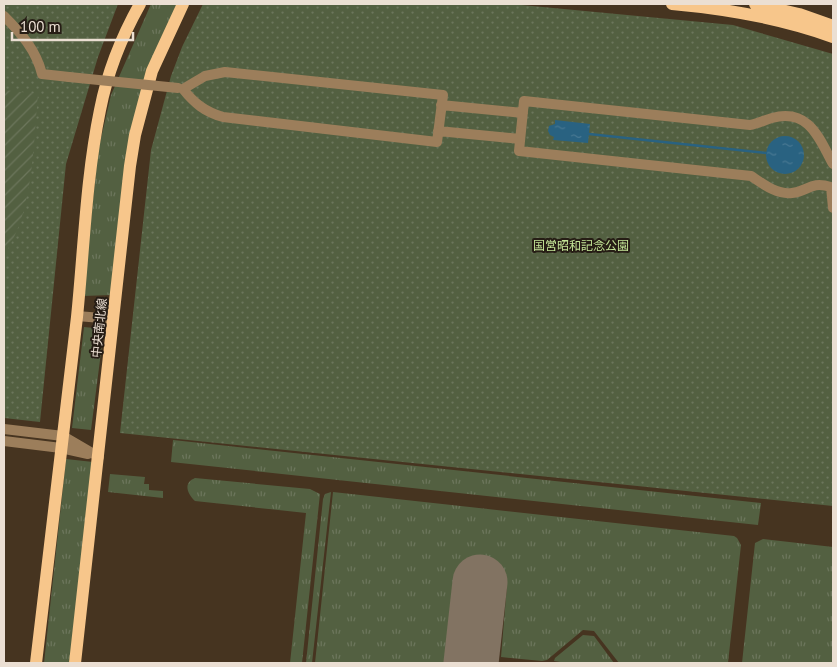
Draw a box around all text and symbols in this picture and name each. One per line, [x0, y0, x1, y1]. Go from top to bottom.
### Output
scale bar [12, 10, 134, 42]
text: 100 m [20, 17, 61, 36]
park label: 国営昭和記念公園 [533, 238, 629, 253]
street label: 中央南北線 [88, 297, 110, 359]

